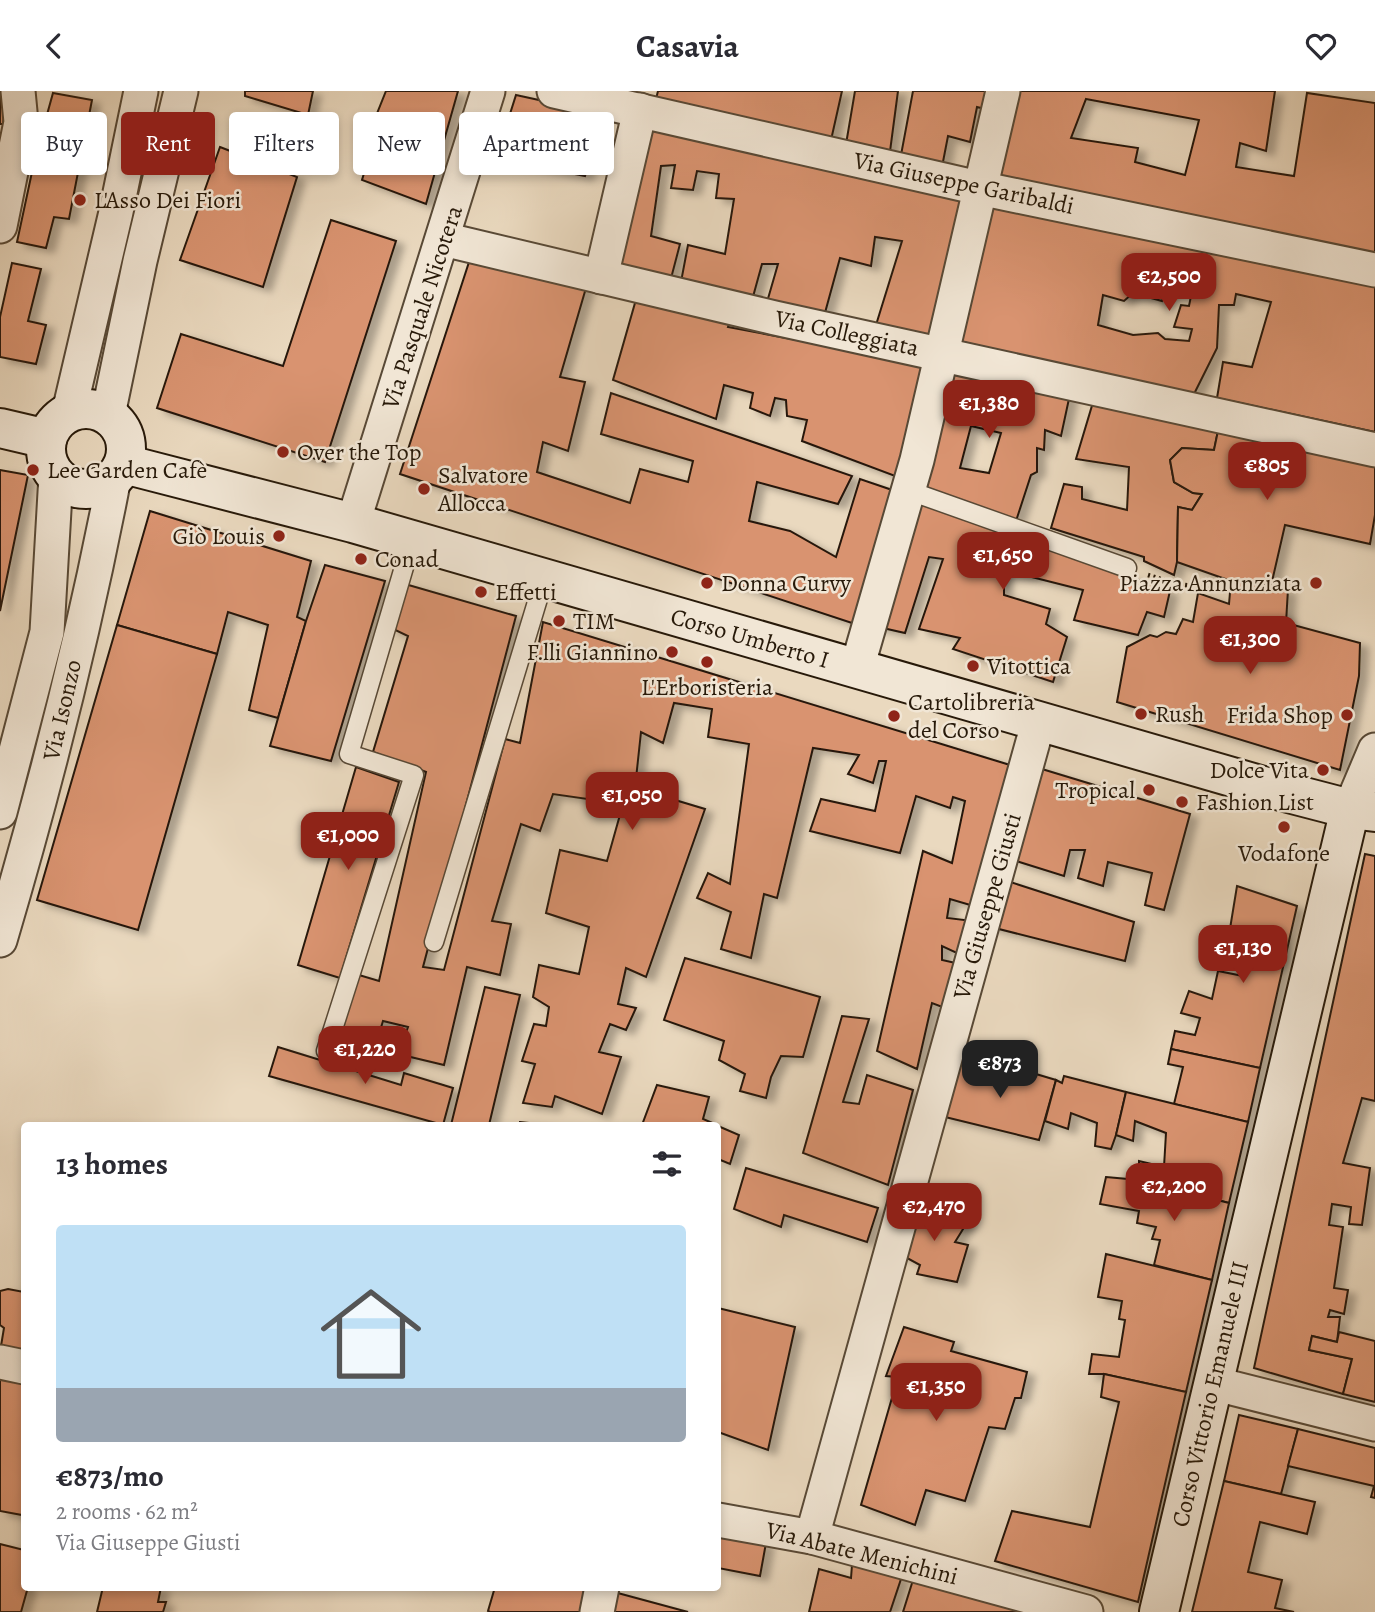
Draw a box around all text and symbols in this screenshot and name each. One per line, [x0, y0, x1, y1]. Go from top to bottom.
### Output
text: Casavia [636, 24, 739, 68]
icon: back [35, 27, 73, 65]
icon: heart [1302, 27, 1340, 65]
chip: Buy [21, 112, 107, 175]
chip: Rent [121, 112, 215, 175]
chip: Filters [229, 112, 339, 175]
chip: New [353, 112, 445, 175]
chip: Apartment [459, 112, 614, 175]
street label: Via Giuseppe Garibaldi [850, 144, 1077, 222]
place label: L'Asso Dei Fiori [94, 184, 241, 216]
marker: L'Asso Dei Fiori [72, 192, 88, 208]
street label: Via Pasquale Nicotera [374, 200, 470, 414]
pin: €2,500 [1112, 253, 1226, 313]
text: €2,500 [1137, 260, 1201, 291]
street label: Via Colleggiata [771, 302, 923, 364]
pin: €1,380 [932, 381, 1046, 440]
text: €1,380 [959, 387, 1019, 418]
place label: Over the Top [297, 436, 421, 468]
pin: €805 [1226, 443, 1308, 502]
marker: Over the Top [275, 444, 291, 460]
text: €805 [1244, 449, 1290, 480]
place label: Lee Garden Cafè [47, 454, 207, 486]
place label: Salvatore Allocca [437, 459, 528, 519]
marker: Lee Garden Cafè [25, 462, 41, 478]
marker: Salvatore Allocca [416, 481, 432, 497]
place label: Giò Louis [172, 520, 265, 552]
marker: Giò Louis [271, 528, 287, 544]
pin: €1,650 [946, 533, 1060, 592]
text: €1,650 [973, 539, 1033, 570]
place label: Conad [375, 543, 439, 575]
marker: Conad [353, 551, 369, 567]
place label: Donna Curvy [721, 567, 851, 599]
place label: Piazza Annunziata [1119, 567, 1303, 599]
marker: Donna Curvy [699, 575, 715, 591]
marker: Piazza Annunziata [1308, 575, 1324, 591]
place label: Effetti [495, 576, 557, 608]
marker: Effetti [473, 584, 489, 600]
street label: Corso Umberto I [667, 600, 833, 676]
place label: TIM [573, 605, 615, 637]
marker: TIM [551, 613, 567, 629]
pin: €1,300 [1193, 617, 1307, 676]
text: €1,300 [1220, 623, 1280, 654]
place label: F.lli Giannino [527, 636, 658, 668]
marker: F.lli Giannino [664, 644, 680, 660]
place label: Vitottica [986, 650, 1072, 682]
marker: L'Erboristeria [699, 654, 715, 670]
street label: Via Isonzo [35, 657, 89, 764]
marker: Vitottica [965, 658, 981, 674]
place label: L'Erboristeria [641, 671, 774, 703]
place label: Cartolibreria del Corso [908, 686, 1036, 746]
place label: Rush [1155, 698, 1205, 730]
place label: Frida Shop [1226, 699, 1333, 731]
marker: Rush [1133, 706, 1149, 722]
marker: Frida Shop [1339, 707, 1355, 723]
marker: Cartolibreria del Corso [886, 708, 902, 724]
place label: Dolce Vita [1209, 754, 1310, 786]
marker: Dolce Vita [1315, 762, 1331, 778]
pin: €1,050 [575, 773, 689, 832]
place label: Tropical [1055, 774, 1135, 806]
text: €1,050 [602, 779, 662, 810]
marker: Tropical [1141, 782, 1157, 798]
place label: Fashion List [1196, 786, 1314, 818]
marker: Fashion List [1174, 794, 1190, 810]
street label: Via Giuseppe Giusti [945, 809, 1029, 1004]
pin: €1,000 [291, 813, 405, 872]
text: €1,000 [317, 819, 379, 850]
marker: Vodafone [1276, 819, 1292, 835]
place label: Vodafone [1237, 837, 1330, 869]
pin: €1,130 [1186, 925, 1300, 985]
text: €1,130 [1214, 932, 1272, 963]
pin: €1,220 [308, 1027, 422, 1086]
text: €1,220 [334, 1033, 396, 1064]
pin: €873 [959, 1041, 1041, 1100]
text: €873 [978, 1047, 1022, 1078]
text: 13 homes [56, 1144, 168, 1184]
icon: filters [648, 1145, 686, 1183]
pin: €2,200 [1117, 1163, 1231, 1223]
text: €2,200 [1142, 1170, 1206, 1201]
pin: €2,470 [877, 1183, 991, 1243]
text: €2,470 [903, 1190, 965, 1221]
street label: Corso Vittorio Emanuele III [1164, 1258, 1256, 1530]
icon: home [308, 1271, 434, 1397]
pin: €1,350 [879, 1363, 993, 1423]
text: €1,350 [907, 1370, 965, 1401]
text: €873/mo [56, 1456, 164, 1496]
text: 2 rooms · 62 m² [56, 1496, 198, 1527]
street label: Via Abate Menichini [762, 1513, 961, 1592]
text: Via Giuseppe Giusti [56, 1527, 241, 1558]

